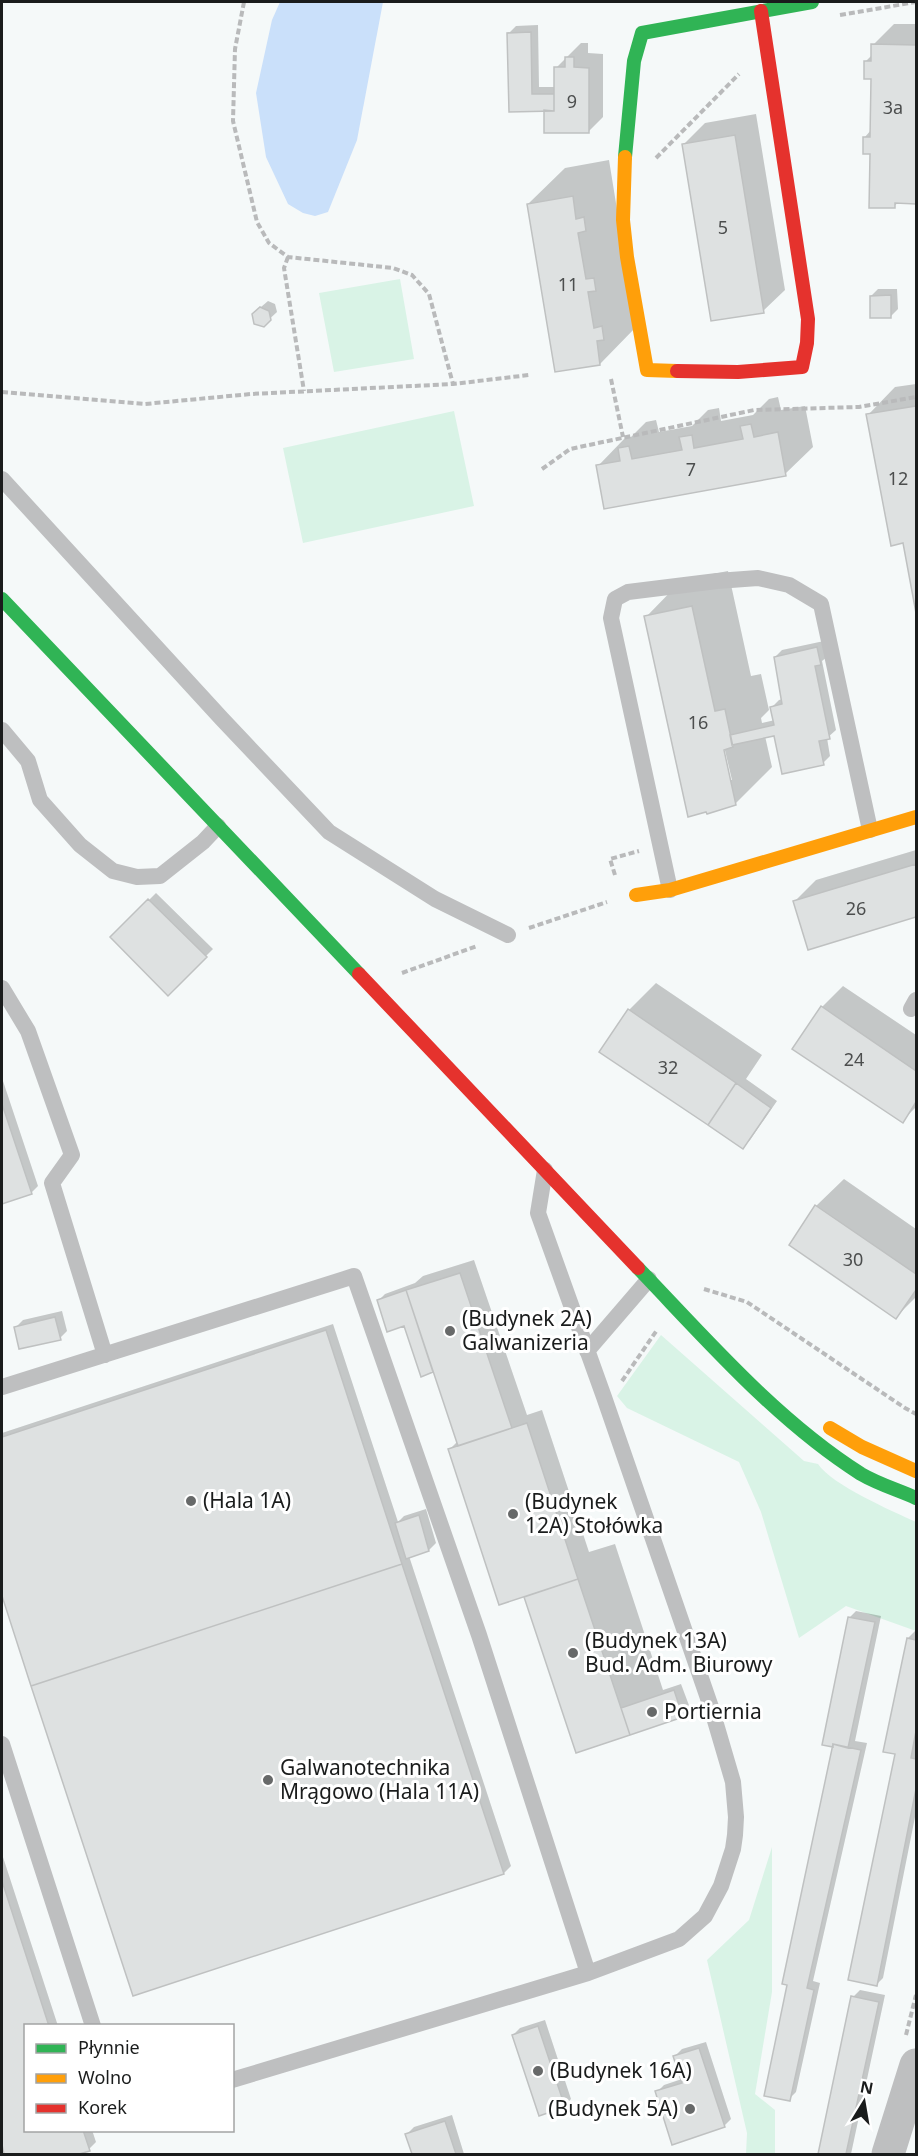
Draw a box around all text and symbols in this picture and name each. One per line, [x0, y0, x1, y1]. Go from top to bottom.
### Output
house number: 9 [567, 89, 577, 113]
house number: 3a [883, 95, 903, 119]
house number: 5 [718, 215, 728, 239]
house number: 11 [558, 272, 578, 296]
house number: 7 [686, 457, 696, 481]
house number: 12 [888, 466, 908, 490]
house number: 16 [688, 710, 708, 734]
house number: 26 [846, 896, 866, 920]
house number: 24 [844, 1047, 864, 1071]
house number: 32 [658, 1055, 678, 1079]
house number: 30 [843, 1247, 863, 1271]
place label: (Budynek 2A) Galwanizeria [462, 1304, 592, 1356]
marker: (Budynek 2A) Galwanizeria [443, 1324, 457, 1338]
place label: (Hala 1A) [203, 1486, 291, 1514]
place label: (Budynek 12A) Stołówka [525, 1487, 663, 1539]
marker: (Hala 1A) [184, 1494, 198, 1508]
marker: (Budynek 12A) Stołówka [506, 1507, 520, 1521]
place label: (Budynek 13A) Bud. Adm. Biurowy [585, 1626, 773, 1678]
marker: (Budynek 13A) Bud. Adm. Biurowy [566, 1646, 580, 1660]
place label: Portiernia [664, 1697, 762, 1725]
marker: Portiernia [645, 1705, 659, 1719]
place label: Galwanotechnika Mrągowo (Hala 11A) [280, 1753, 479, 1805]
marker: Galwanotechnika Mrągowo (Hala 11A) [261, 1773, 275, 1787]
legend [24, 2024, 234, 2132]
text: Płynnie [78, 2035, 140, 2059]
place label: (Budynek 16A) [550, 2056, 692, 2084]
marker: (Budynek 16A) [531, 2064, 545, 2078]
text: Wolno [78, 2065, 132, 2089]
north arrow [834, 2072, 894, 2132]
text: N [858, 2075, 875, 2099]
place label: (Budynek 5A) [548, 2094, 678, 2122]
text: Korek [78, 2095, 127, 2119]
marker: (Budynek 5A) [683, 2102, 697, 2116]

